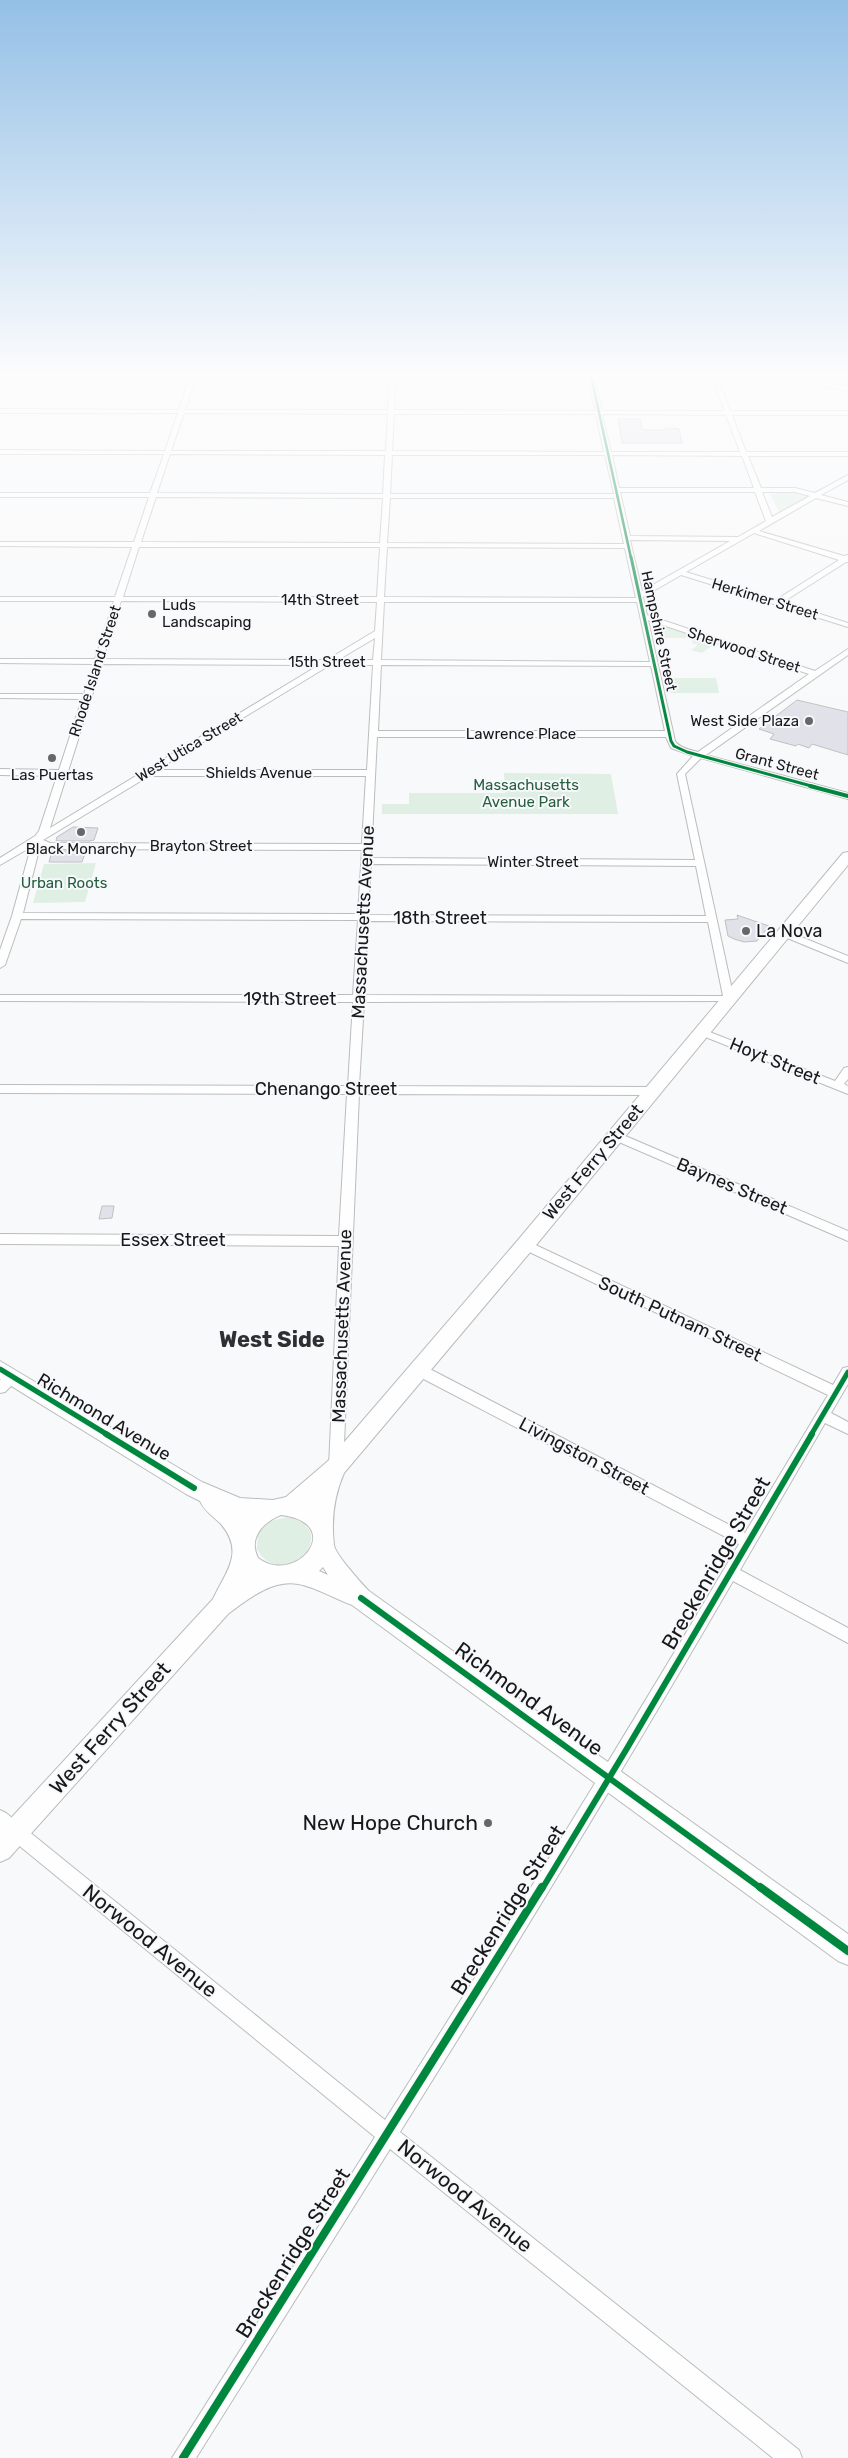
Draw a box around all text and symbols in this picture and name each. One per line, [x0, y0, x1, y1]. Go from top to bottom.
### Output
street label: Hampshire Street [637, 569, 681, 693]
street label: Herkimer Street [710, 574, 821, 624]
street label: 14th Street [281, 591, 359, 609]
place label: Luds Landscaping [162, 596, 252, 631]
street label: Rhode Island Street [65, 603, 125, 739]
marker: Luds Landscaping [146, 608, 158, 620]
street label: Sherwood Street [685, 623, 803, 677]
street label: 15th Street [288, 653, 366, 671]
street label: West Utica Street [133, 708, 246, 786]
place label: West Side Plaza [690, 712, 799, 730]
marker: West Side Plaza [803, 715, 815, 727]
street label: Lawrence Place [466, 725, 576, 743]
street label: Grant Street [733, 744, 821, 784]
marker: Las Puertas [46, 752, 58, 764]
street label: Shields Avenue [206, 764, 312, 782]
place label: Las Puertas [11, 766, 94, 784]
park label: Massachusetts Avenue Park [473, 776, 579, 811]
street label: Massachusetts Avenue [347, 825, 379, 1019]
marker: Black Monarchy [75, 826, 87, 838]
street label: Brayton Street [150, 837, 252, 855]
place label: Black Monarchy [26, 840, 136, 858]
street label: Winter Street [487, 853, 579, 871]
park label: Urban Roots [21, 874, 108, 892]
street label: 18th Street [393, 907, 487, 929]
place label: La Nova [756, 920, 823, 942]
marker: La Nova [740, 925, 752, 937]
street label: 19th Street [244, 988, 336, 1010]
street label: Hoyt Street [726, 1033, 824, 1089]
street label: Chenango Street [255, 1078, 397, 1100]
street label: West Ferry Street [538, 1099, 648, 1225]
street label: Baynes Street [673, 1153, 791, 1219]
street label: Essex Street [120, 1229, 226, 1251]
street label: Massachusetts Avenue [328, 1229, 356, 1423]
street label: South Putnam Street [595, 1272, 765, 1366]
district label: West Side [219, 1326, 325, 1353]
street label: Richmond Avenue [33, 1368, 175, 1466]
street label: Livingston Street [515, 1412, 653, 1500]
street label: Breckenridge Street [656, 1472, 775, 1654]
street label: Richmond Avenue [450, 1636, 608, 1761]
street label: West Ferry Street [44, 1657, 175, 1799]
place label: New Hope Church [302, 1810, 478, 1835]
marker: New Hope Church [482, 1817, 494, 1829]
street label: Breckenridge Street [445, 1820, 570, 1999]
street label: Norwood Avenue [78, 1879, 223, 2003]
street label: Norwood Avenue [393, 2134, 538, 2258]
street label: Breckenridge Street [230, 2163, 355, 2342]

